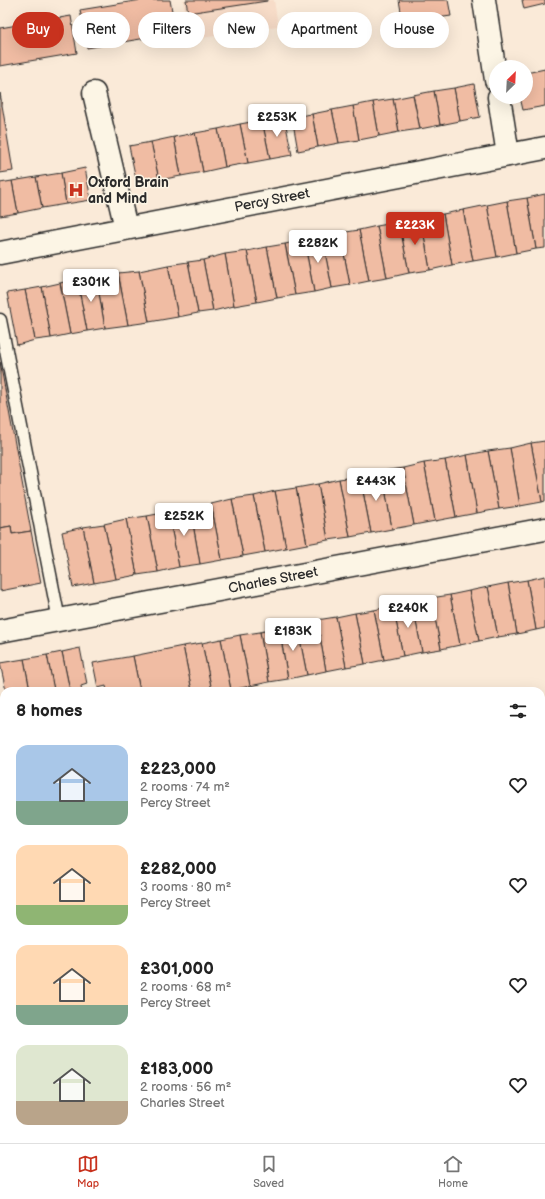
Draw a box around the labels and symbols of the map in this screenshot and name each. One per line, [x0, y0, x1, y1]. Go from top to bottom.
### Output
north arrow [489, 60, 533, 104]
pin: £253K [249, 104, 305, 138]
place label: Oxford Brain and Mind [88, 174, 169, 207]
hospital icon: Oxford Brain and Mind [67, 181, 85, 199]
street label: Percy Street [233, 184, 312, 216]
pin: £223K [387, 212, 443, 246]
pin: £282K [290, 230, 346, 264]
pin: £301K [63, 269, 119, 303]
pin: £443K [348, 468, 404, 502]
pin: £252K [156, 503, 212, 537]
street label: Charles Street [227, 563, 320, 597]
pin: £240K [380, 595, 436, 629]
pin: £183K [265, 618, 321, 652]

